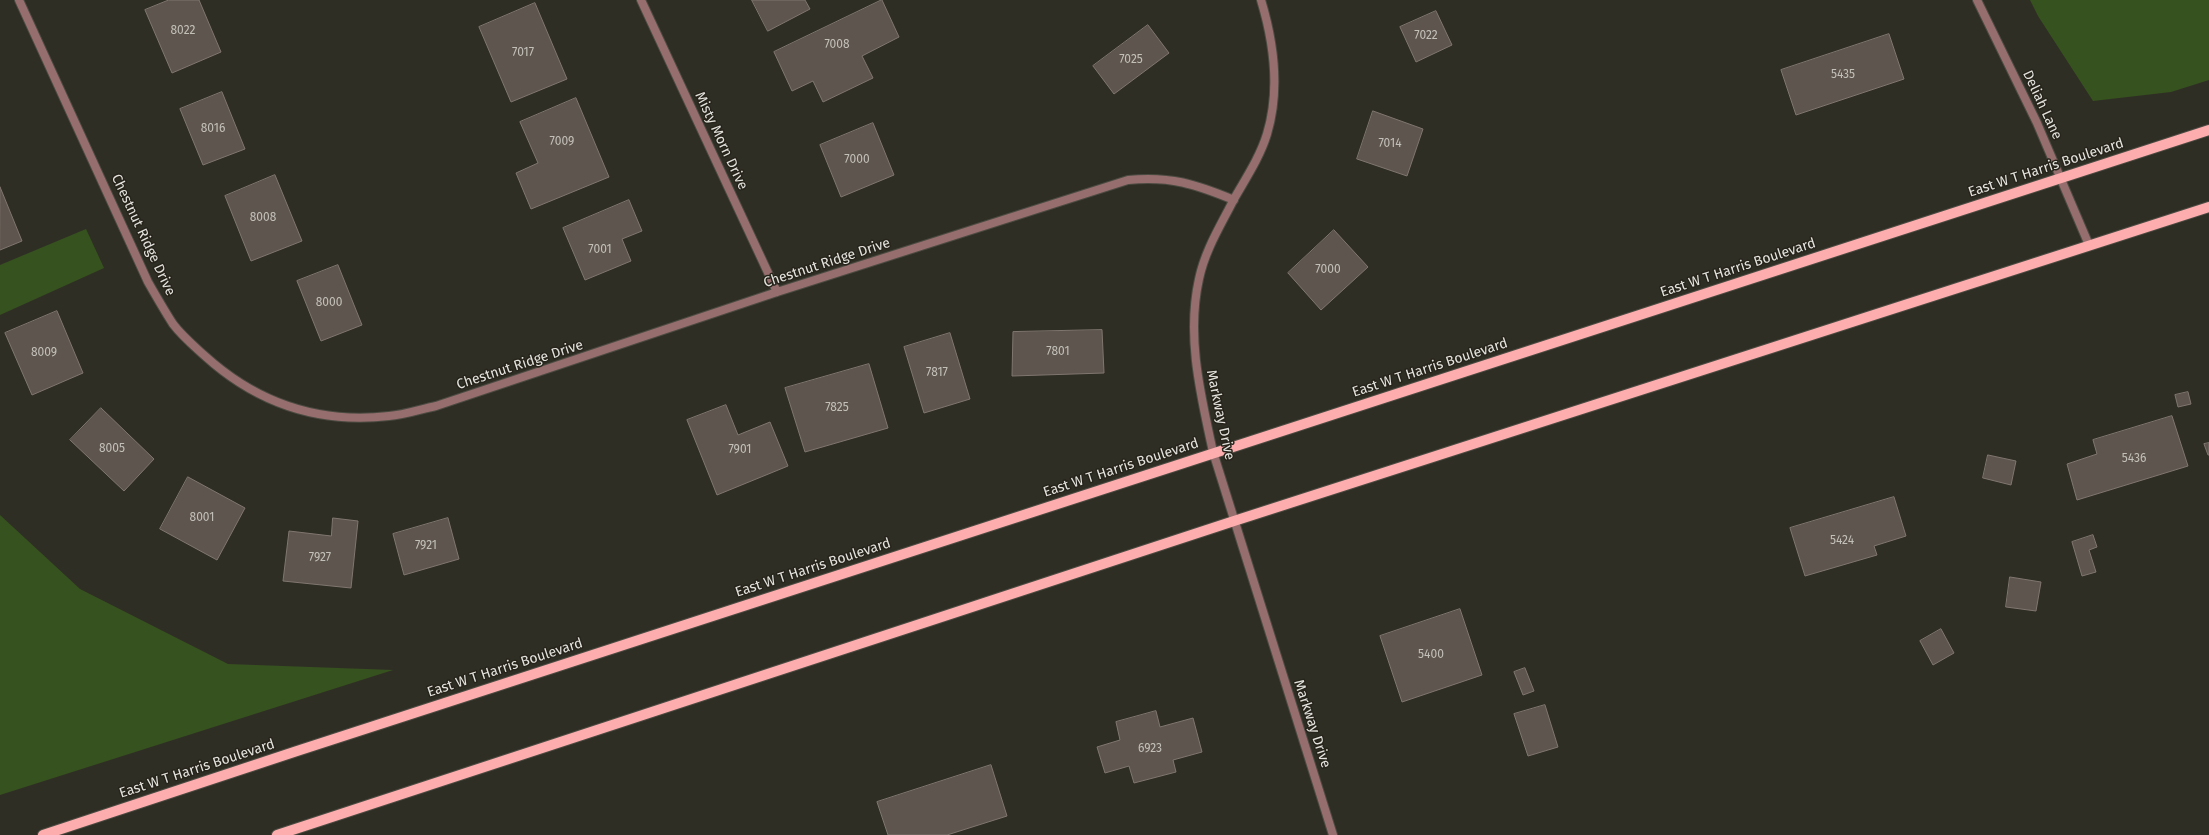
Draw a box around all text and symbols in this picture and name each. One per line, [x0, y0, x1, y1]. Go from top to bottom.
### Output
house number: 8022 [170, 24, 196, 38]
house number: 7022 [1414, 29, 1438, 43]
house number: 7008 [824, 38, 850, 52]
house number: 7017 [512, 46, 534, 60]
house number: 7025 [1119, 53, 1143, 67]
house number: 5435 [1831, 68, 1855, 82]
street label: Deliah Lane [2019, 68, 2065, 142]
street label: Misty Morn Drive [691, 89, 751, 193]
house number: 8016 [201, 122, 225, 136]
house number: 7009 [550, 135, 574, 149]
street label: East W T Harris Boulevard [1966, 135, 2126, 201]
house number: 7014 [1378, 137, 1402, 151]
house number: 7000 [844, 153, 870, 167]
street label: Chestnut Ridge Drive [107, 172, 179, 298]
house number: 8008 [250, 211, 276, 225]
street label: Chestnut Ridge Drive [762, 235, 892, 291]
street label: East W T Harris Boulevard [1658, 235, 1818, 301]
house number: 7001 [588, 243, 612, 257]
house number: 7000 [1315, 263, 1341, 277]
house number: 8000 [316, 296, 342, 310]
street label: East W T Harris Boulevard [1350, 335, 1510, 401]
street label: Chestnut Ridge Drive [455, 337, 585, 393]
house number: 7801 [1046, 345, 1070, 359]
house number: 8009 [31, 346, 57, 360]
house number: 7817 [926, 366, 948, 380]
street label: Markway Drive [1202, 368, 1238, 462]
house number: 7825 [825, 401, 849, 415]
street label: East W T Harris Boulevard [1041, 435, 1201, 501]
house number: 8005 [99, 442, 125, 456]
house number: 7901 [728, 443, 752, 457]
house number: 5436 [2122, 452, 2146, 466]
house number: 8001 [190, 511, 214, 525]
house number: 5424 [1830, 534, 1854, 548]
street label: East W T Harris Boulevard [733, 535, 893, 601]
house number: 7921 [415, 539, 437, 553]
house number: 7927 [309, 551, 331, 565]
street label: East W T Harris Boulevard [425, 635, 585, 701]
house number: 5400 [1418, 648, 1444, 662]
street label: Markway Drive [1290, 678, 1334, 770]
street label: East W T Harris Boulevard [117, 736, 277, 802]
house number: 6923 [1138, 742, 1162, 756]

